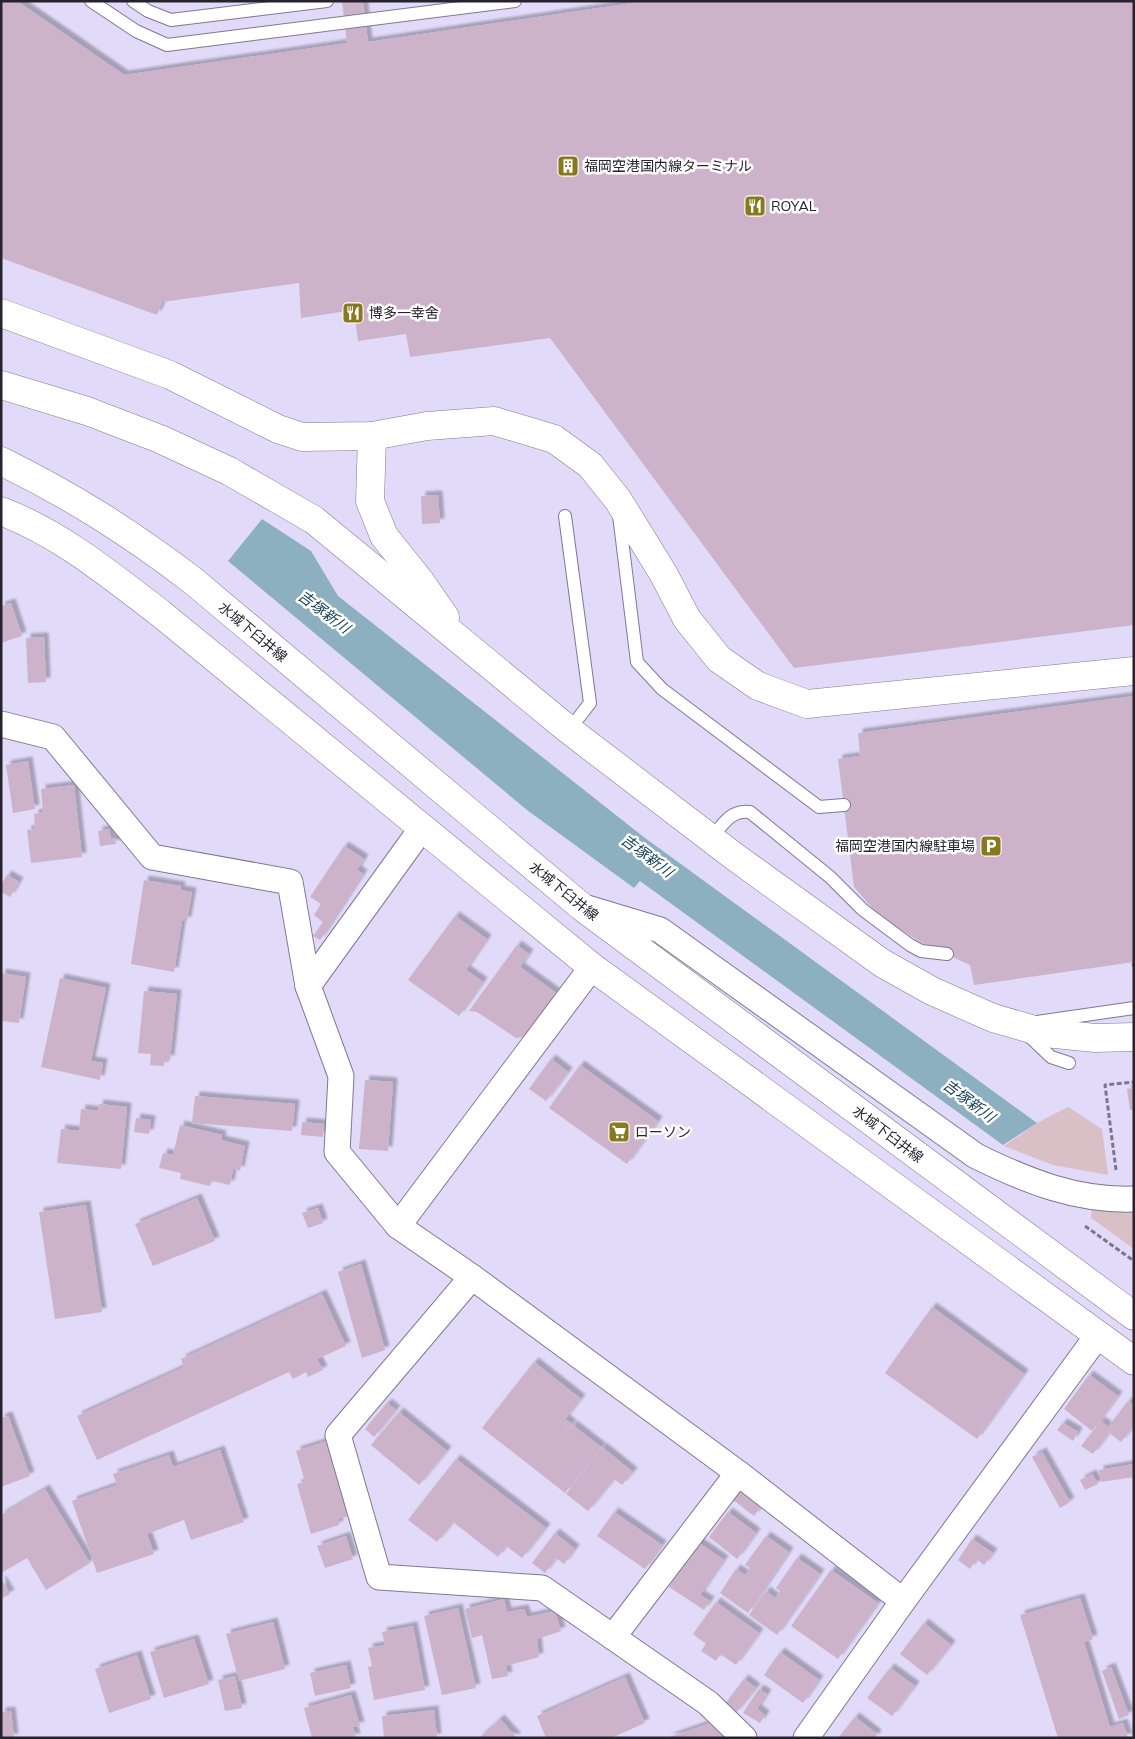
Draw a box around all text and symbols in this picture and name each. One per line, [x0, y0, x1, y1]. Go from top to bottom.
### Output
building icon: 福岡空港国内線ターミナル [556, 154, 580, 178]
place label: 福岡空港国内線ターミナル [584, 157, 752, 175]
restaurant icon: ROYAL [743, 194, 767, 218]
place label: ROYAL [771, 197, 817, 215]
restaurant icon: 博多一幸舍 [341, 301, 365, 325]
place label: 博多一幸舍 [369, 304, 439, 322]
water label: 吉塚新川 [295, 586, 356, 638]
street label: 水城下臼井線 [215, 598, 291, 666]
water label: 吉塚新川 [618, 830, 679, 882]
parking icon: 福岡空港国内線駐車場 [979, 834, 1003, 858]
place label: 福岡空港国内線駐車場 [835, 837, 975, 855]
street label: 水城下臼井線 [526, 858, 602, 924]
water label: 吉塚新川 [940, 1075, 1001, 1127]
street label: 水城下臼井線 [849, 1102, 927, 1166]
supermarket icon: ローソン [607, 1120, 631, 1144]
place label: ローソン [635, 1123, 691, 1141]

